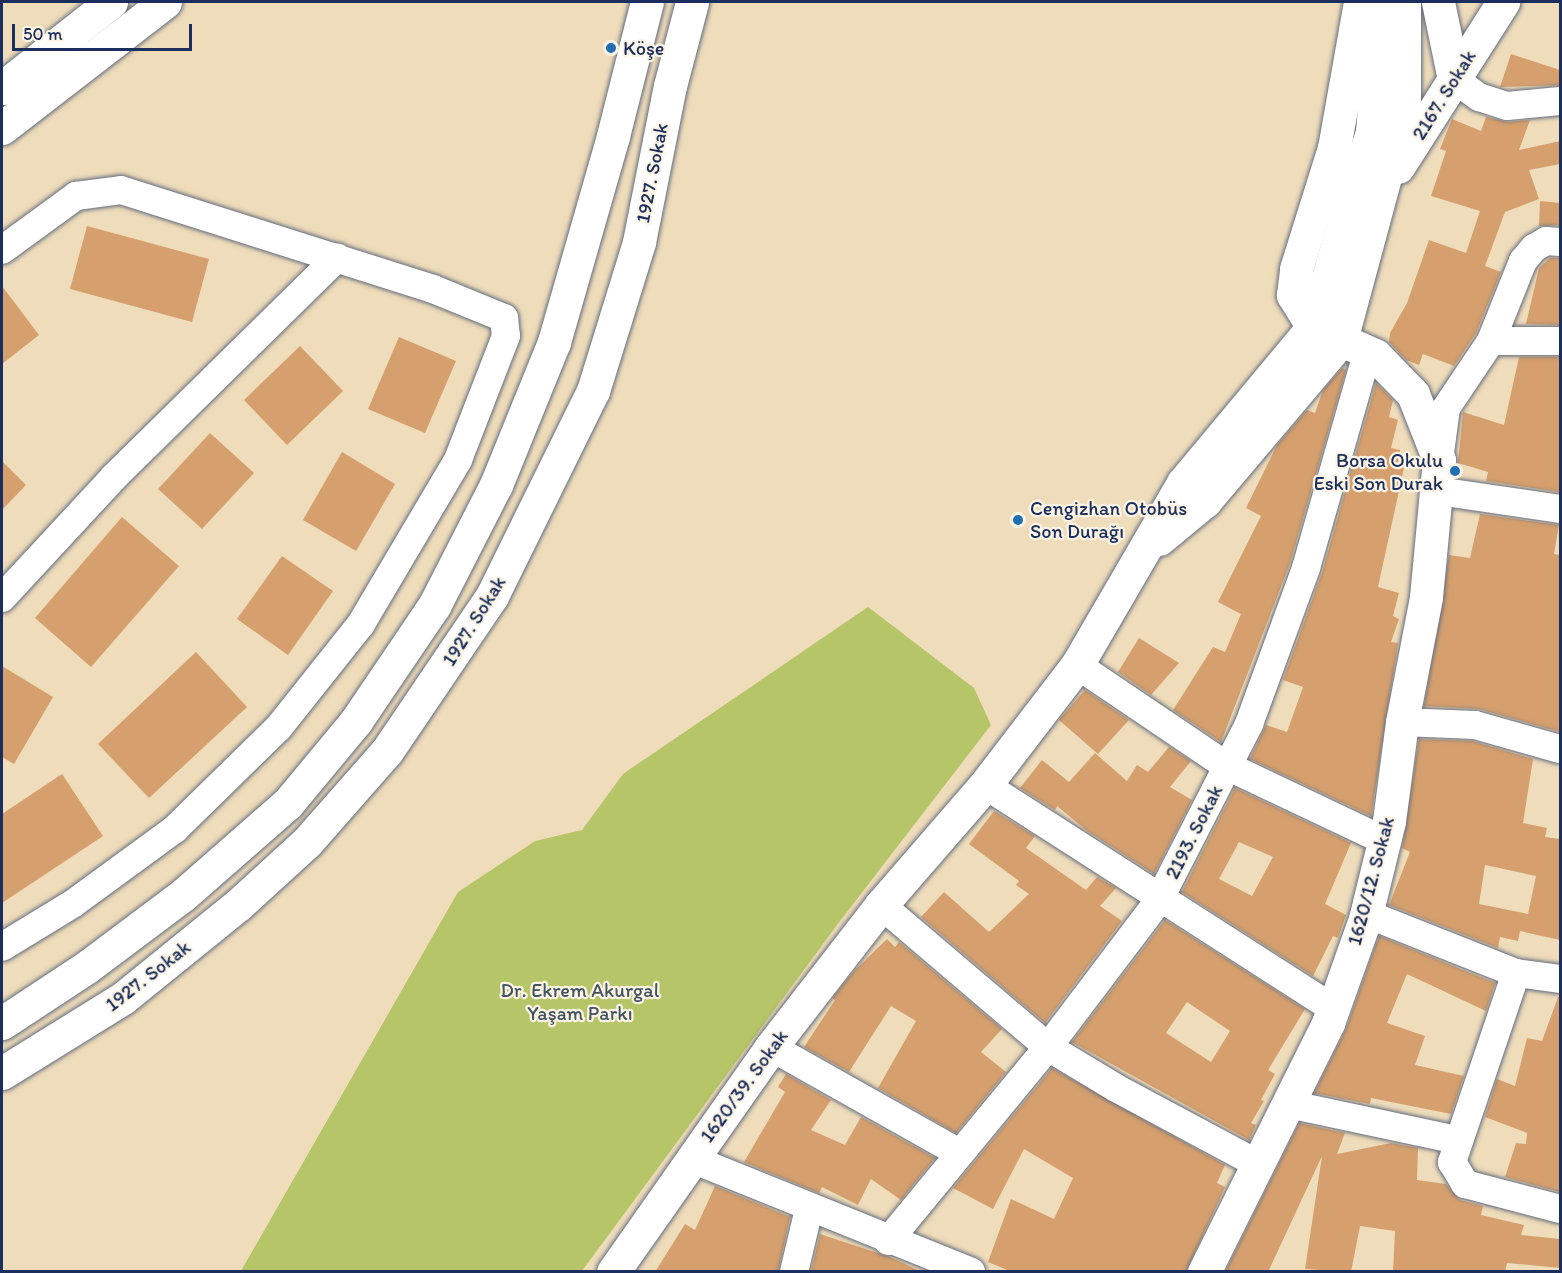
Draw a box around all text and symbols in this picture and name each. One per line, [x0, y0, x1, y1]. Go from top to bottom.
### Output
scale bar [15, 12, 195, 50]
text: 50 m [23, 23, 63, 45]
place label: Köşe [623, 36, 664, 60]
marker: Köşe [604, 41, 618, 55]
street label: 2167. Sokak [1407, 46, 1481, 144]
street label: 1927. Sokak [631, 121, 673, 225]
place label: Borsa Okulu Eski Son Durak [1314, 448, 1443, 495]
marker: Borsa Okulu Eski Son Durak [1448, 464, 1462, 478]
place label: Cengizhan Otobüs Son Durağı [1030, 496, 1187, 543]
marker: Cengizhan Otobüs Son Durağı [1011, 513, 1025, 527]
street label: 1927. Sokak [437, 572, 511, 670]
street label: 2193. Sokak [1160, 781, 1228, 883]
street label: 1620/12. Sokak [1342, 814, 1400, 948]
street label: 1927. Sokak [101, 935, 195, 1017]
park label: Dr. Ekrem Akurgal Yaşam Parkı [501, 978, 659, 1025]
street label: 1620/39. Sokak [695, 1025, 793, 1147]

